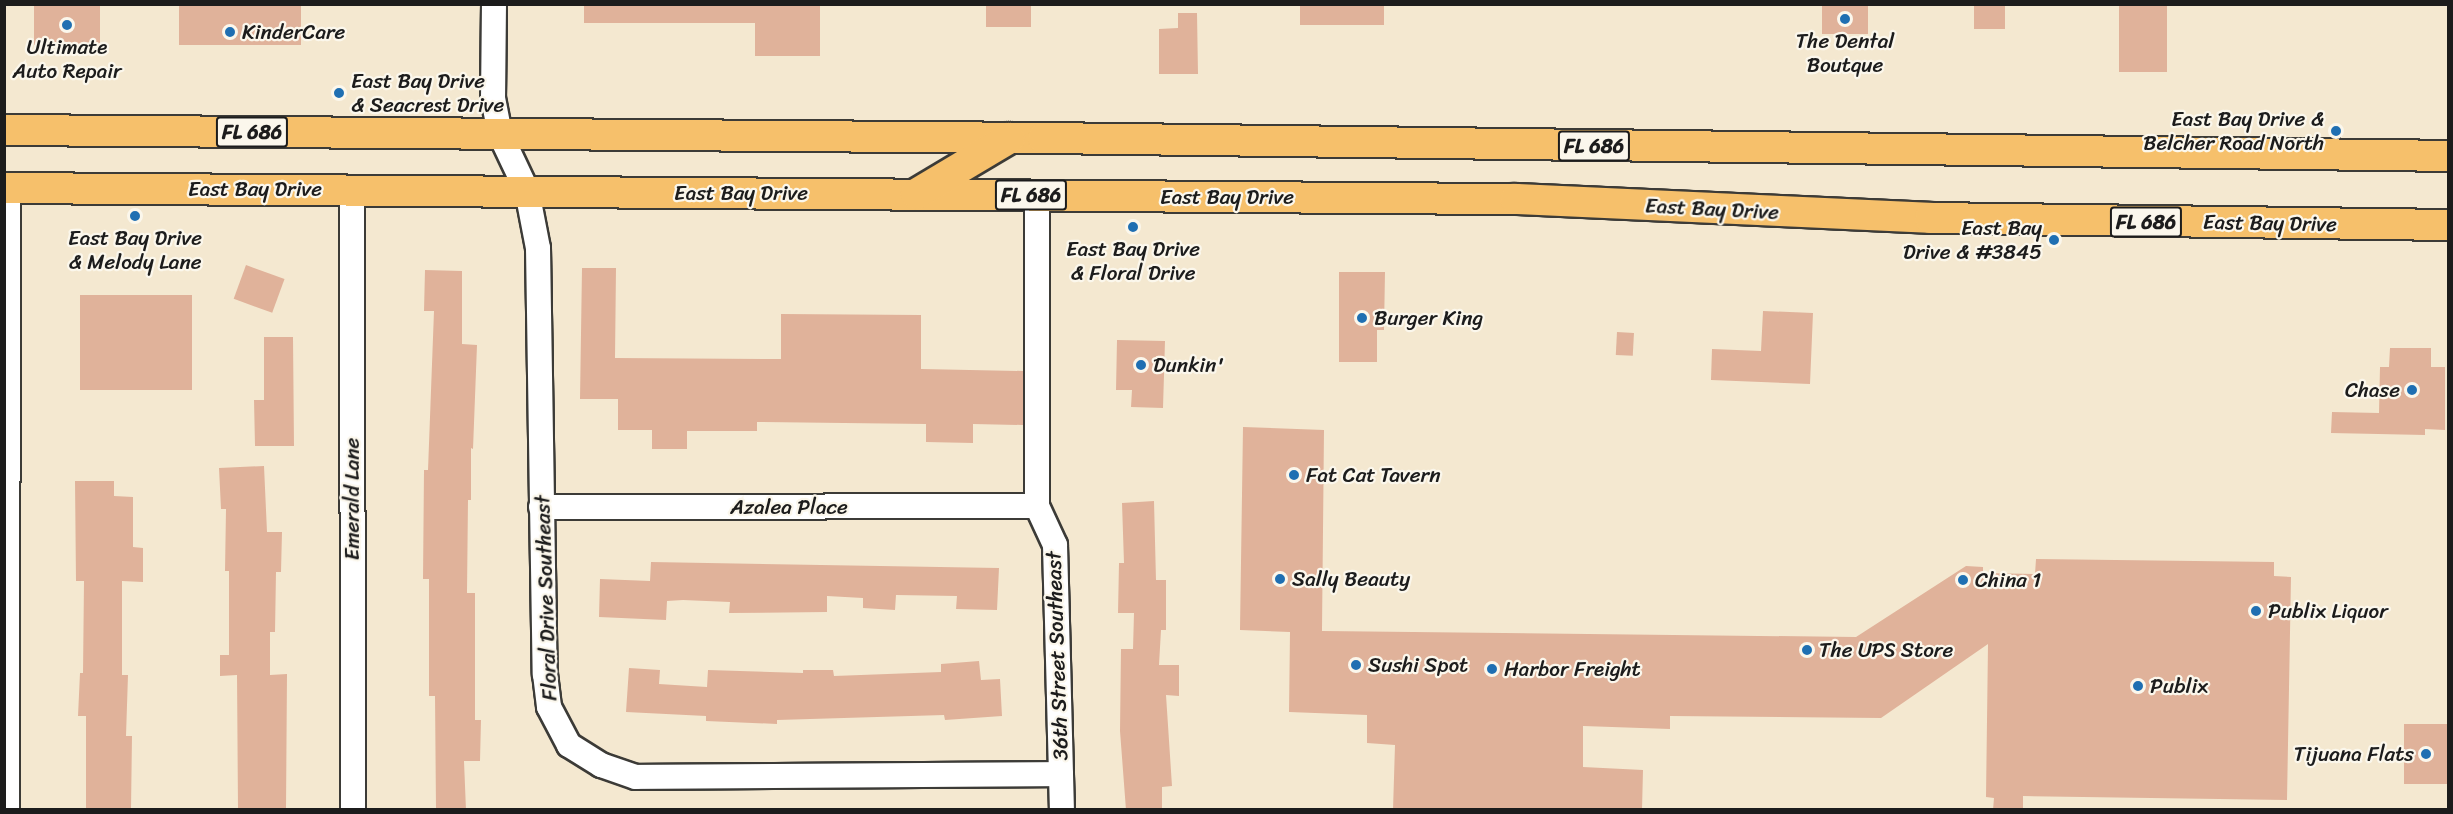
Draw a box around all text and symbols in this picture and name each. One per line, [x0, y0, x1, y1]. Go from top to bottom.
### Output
marker: The Dental Boutque [1838, 12, 1852, 26]
marker: Ultimate Auto Repair [60, 18, 74, 32]
place label: KinderCare [242, 19, 345, 45]
marker: KinderCare [223, 25, 237, 39]
place label: The Dental Boutque [1795, 28, 1895, 78]
place label: Ultimate Auto Repair [12, 34, 122, 84]
place label: East Bay Drive & Seacrest Drive [351, 68, 504, 118]
marker: East Bay Drive & Seacrest Drive [332, 86, 346, 100]
place label: East Bay Drive & Belcher Road North [2143, 106, 2324, 156]
road number: FL 686 [214, 115, 290, 149]
marker: East Bay Drive & Belcher Road North [2329, 124, 2343, 138]
road number: FL 686 [1556, 129, 1632, 163]
street label: East Bay Drive [188, 176, 322, 202]
road number: FL 686 [994, 178, 1068, 212]
street label: East Bay Drive [674, 180, 808, 206]
street label: East Bay Drive [1160, 184, 1294, 210]
street label: East Bay Drive [1644, 193, 1780, 225]
road number: FL 686 [2108, 205, 2184, 239]
marker: East Bay Drive & Melody Lane [128, 209, 142, 223]
street label: East Bay Drive [2203, 209, 2337, 237]
place label: East Bay Drive & #3845 [1903, 215, 2042, 265]
marker: East Bay Drive & Floral Drive [1126, 220, 1140, 234]
place label: East Bay Drive & Melody Lane [68, 225, 202, 275]
marker: East Bay Drive & #3845 [2047, 233, 2061, 247]
place label: East Bay Drive & Floral Drive [1066, 236, 1200, 286]
place label: Burger King [1374, 305, 1483, 331]
marker: Burger King [1355, 311, 1369, 325]
place label: Dunkin' [1153, 352, 1224, 378]
marker: Dunkin' [1134, 358, 1148, 372]
place label: Chase [2345, 377, 2400, 403]
marker: Chase [2405, 383, 2419, 397]
street label: Emerald Lane [339, 438, 365, 560]
place label: Fat Cat Tavern [1306, 462, 1442, 488]
marker: Fat Cat Tavern [1287, 468, 1301, 482]
street label: Azalea Place [730, 494, 848, 520]
street label: Floral Drive Southeast [530, 495, 562, 701]
street label: 36th Street Southeast [1041, 551, 1073, 761]
place label: Sally Beauty [1292, 566, 1410, 592]
place label: China 1 [1975, 567, 2041, 593]
marker: Sally Beauty [1273, 572, 1287, 586]
marker: China 1 [1956, 573, 1970, 587]
place label: Publix Liquor [2268, 598, 2387, 624]
marker: Publix Liquor [2249, 604, 2263, 618]
place label: The UPS Store [1819, 637, 1956, 663]
marker: The UPS Store [1800, 643, 1814, 657]
place label: Sushi Spot [1368, 652, 1468, 678]
place label: Harbor Freight [1504, 656, 1641, 682]
marker: Sushi Spot [1349, 658, 1363, 672]
marker: Harbor Freight [1485, 662, 1499, 676]
place label: Publix [2150, 673, 2208, 699]
marker: Publix [2131, 679, 2145, 693]
place label: Tijuana Flats [2295, 741, 2414, 767]
marker: Tijuana Flats [2419, 747, 2433, 761]

